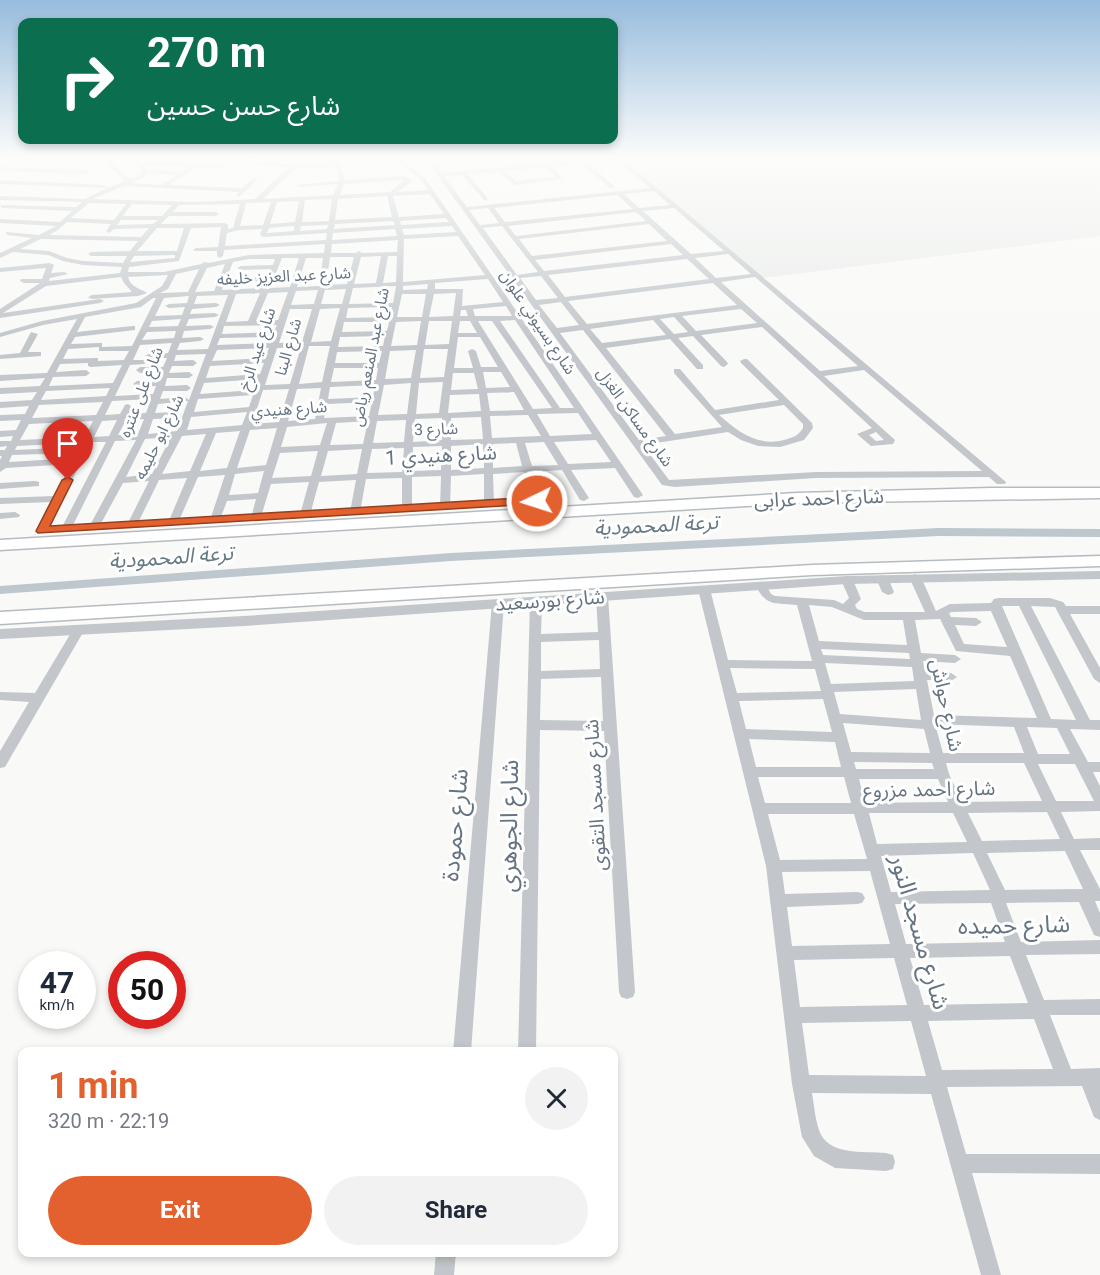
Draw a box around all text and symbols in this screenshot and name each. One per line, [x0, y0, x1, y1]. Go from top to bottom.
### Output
text: 270 m [147, 28, 266, 77]
icon: right [48, 42, 126, 120]
text: شارع حسن حسين [147, 90, 340, 122]
street label: شارع عبد العزيز خليفه [216, 263, 352, 292]
street label: شارع بسيوني علوان [494, 266, 580, 379]
street label: شارع عبد المنعم رياض [347, 286, 396, 429]
street label: شارع عيد الرخ [235, 305, 282, 394]
street label: شارع البنا [271, 316, 308, 379]
street label: شارع على عنتره [115, 344, 170, 441]
street label: شارع مساكن الغزل [590, 364, 677, 472]
street label: شارع ابو حليمه [130, 391, 190, 484]
street label: شارع هنيدي [250, 397, 328, 424]
pin [42, 418, 93, 480]
street label: شارع 3 [414, 419, 459, 442]
icon: arrive [51, 427, 84, 460]
street label: شارع هنيدي 1 [385, 440, 498, 474]
position arrow [505, 469, 569, 533]
street label: شارع احمد عرابى [754, 484, 884, 515]
water label: ترعة المحمودية [593, 510, 722, 540]
water label: ترعة المحمودية [108, 540, 237, 573]
street label: شارع بورسعيد [494, 584, 606, 619]
street label: شارع حواش [923, 656, 969, 754]
street label: شارع مسجد التقوى [579, 718, 614, 871]
street label: شارع الجوهري [494, 759, 529, 893]
street label: شارع حمودة [436, 767, 477, 883]
street label: شارع احمد مزروع [863, 776, 995, 805]
street label: شارع مسجد النور [881, 850, 956, 1014]
street label: شارع حميده [958, 910, 1070, 943]
speed limit sign: 50 [108, 951, 186, 1029]
text: 47 [40, 965, 74, 1000]
text: km/h [39, 996, 75, 1014]
text: 1 min [48, 1065, 139, 1107]
button: close [525, 1067, 588, 1130]
text: 320 m · 22:19 [48, 1109, 169, 1133]
button: Exit [48, 1176, 312, 1245]
button: Share [324, 1176, 588, 1245]

